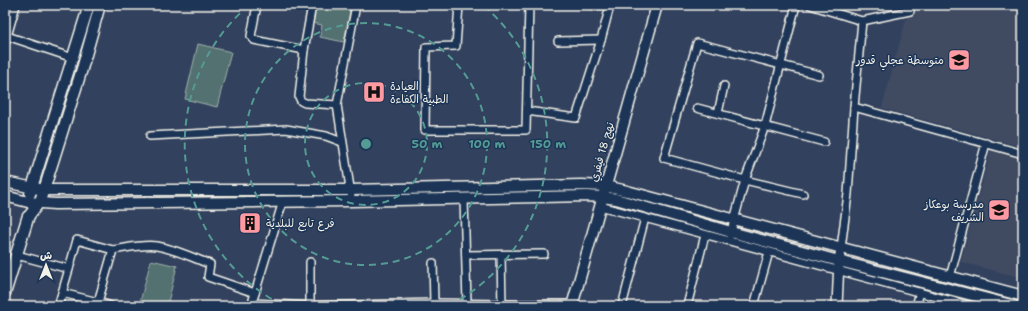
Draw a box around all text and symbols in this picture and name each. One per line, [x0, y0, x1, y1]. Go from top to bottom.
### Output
school or university icon: متوسطة عجلي قدور [946, 47, 972, 73]
place label: متوسطة عجلي قدور [855, 53, 944, 71]
hospital icon: العيادة الطبية الكفاءة [361, 79, 387, 105]
place label: العيادة الطبية الكفاءة [390, 79, 448, 107]
street label: نهج 18 فيفري [586, 120, 619, 184]
text: 50 m [412, 136, 443, 152]
text: 100 m [469, 136, 506, 152]
text: 150 m [530, 136, 566, 152]
centre of rings [359, 137, 373, 151]
place label: مدرسة بوعكاز الشريف [923, 197, 984, 225]
school or university icon: مدرسة بوعكاز الشريف [986, 197, 1012, 223]
building icon: فرع تابع للبلدية [237, 210, 263, 236]
place label: فرع تابع للبلدية [266, 216, 335, 232]
north arrow [26, 245, 66, 285]
text: ش [40, 248, 52, 263]

